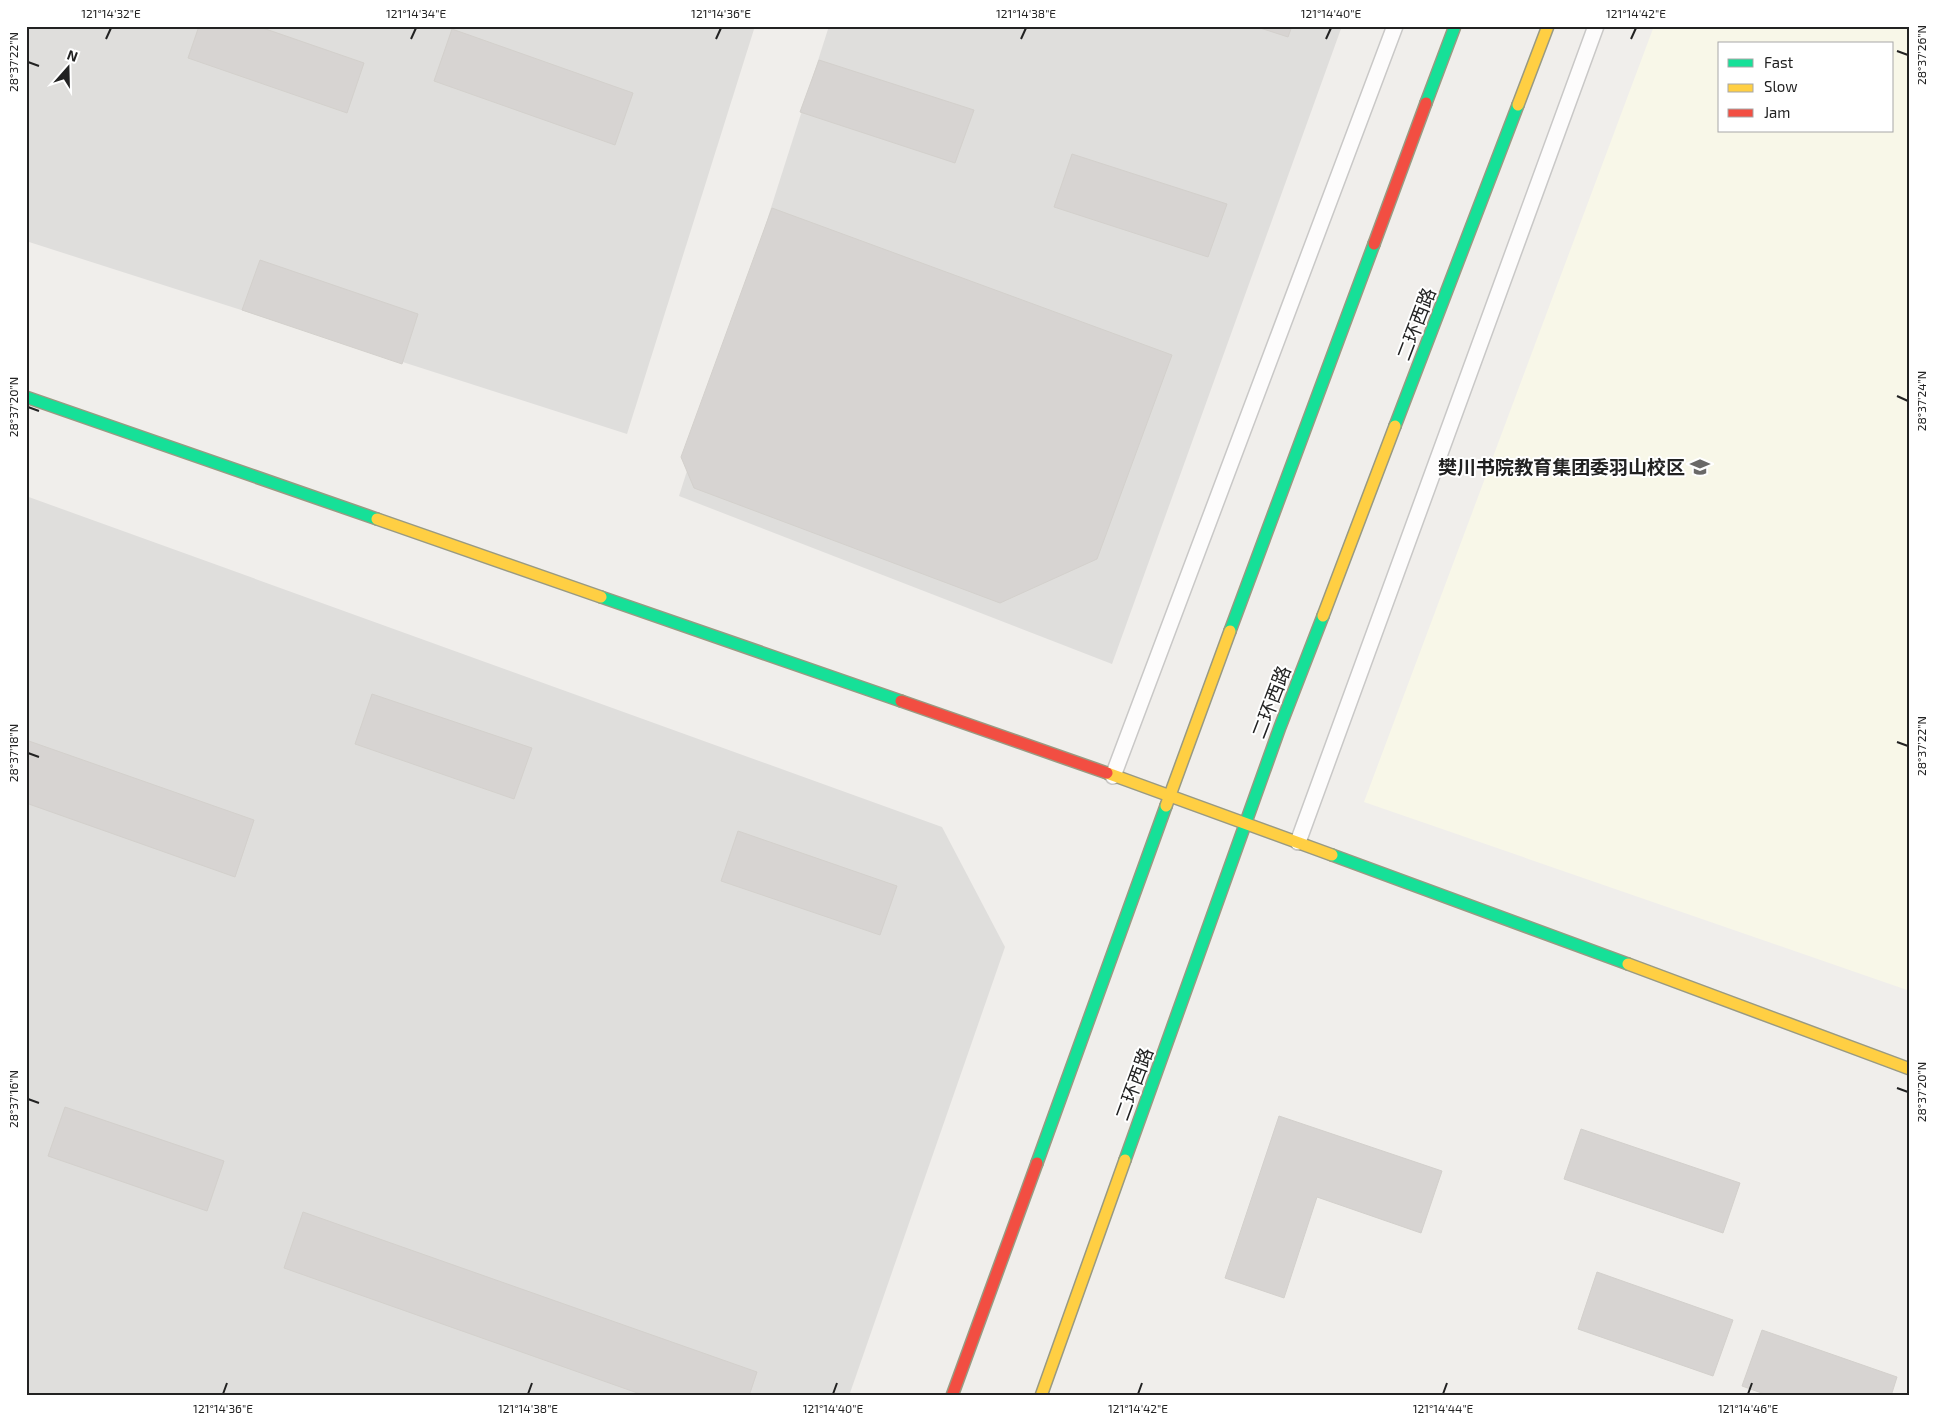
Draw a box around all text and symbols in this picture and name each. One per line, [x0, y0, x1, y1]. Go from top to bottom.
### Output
text: 121°14'32"E [81, 6, 141, 20]
text: 121°14'34"E [386, 6, 446, 20]
text: 121°14'36"E [691, 6, 751, 20]
text: 121°14'38"E [996, 6, 1056, 20]
text: 121°14'40"E [1301, 6, 1362, 20]
text: 121°14'42"E [1606, 6, 1666, 20]
text: 28°37'26"N [1914, 25, 1928, 85]
text: 28°37'22"N [6, 32, 20, 92]
north arrow [42, 42, 92, 92]
legend [1718, 42, 1894, 132]
text: N [65, 46, 80, 65]
text: Fast [1764, 53, 1794, 71]
text: Slow [1764, 77, 1798, 95]
text: Jam [1764, 103, 1790, 121]
street label: 二环西路 [1391, 284, 1440, 363]
text: 28°37'24"N [1914, 371, 1928, 431]
text: 28°37'20"N [6, 377, 20, 437]
place label: 樊川书院教育集团委羽山校区 [1438, 455, 1685, 478]
school or university icon: 樊川书院教育集团委羽山校区 [1689, 456, 1711, 478]
street label: 二环西路 [1246, 662, 1295, 741]
text: 28°37'22"N [1914, 716, 1928, 776]
text: 28°37'18"N [6, 724, 20, 782]
street label: 二环西路 [1110, 1044, 1157, 1123]
text: 28°37'20"N [1914, 1062, 1928, 1122]
text: 28°37'16"N [6, 1070, 20, 1128]
text: 121°14'36"E [193, 1401, 253, 1415]
text: 121°14'38"E [498, 1401, 558, 1415]
text: 121°14'40"E [803, 1401, 864, 1415]
text: 121°14'42"E [1108, 1401, 1168, 1415]
text: 121°14'44"E [1413, 1401, 1474, 1415]
text: 121°14'46"E [1718, 1401, 1778, 1415]

